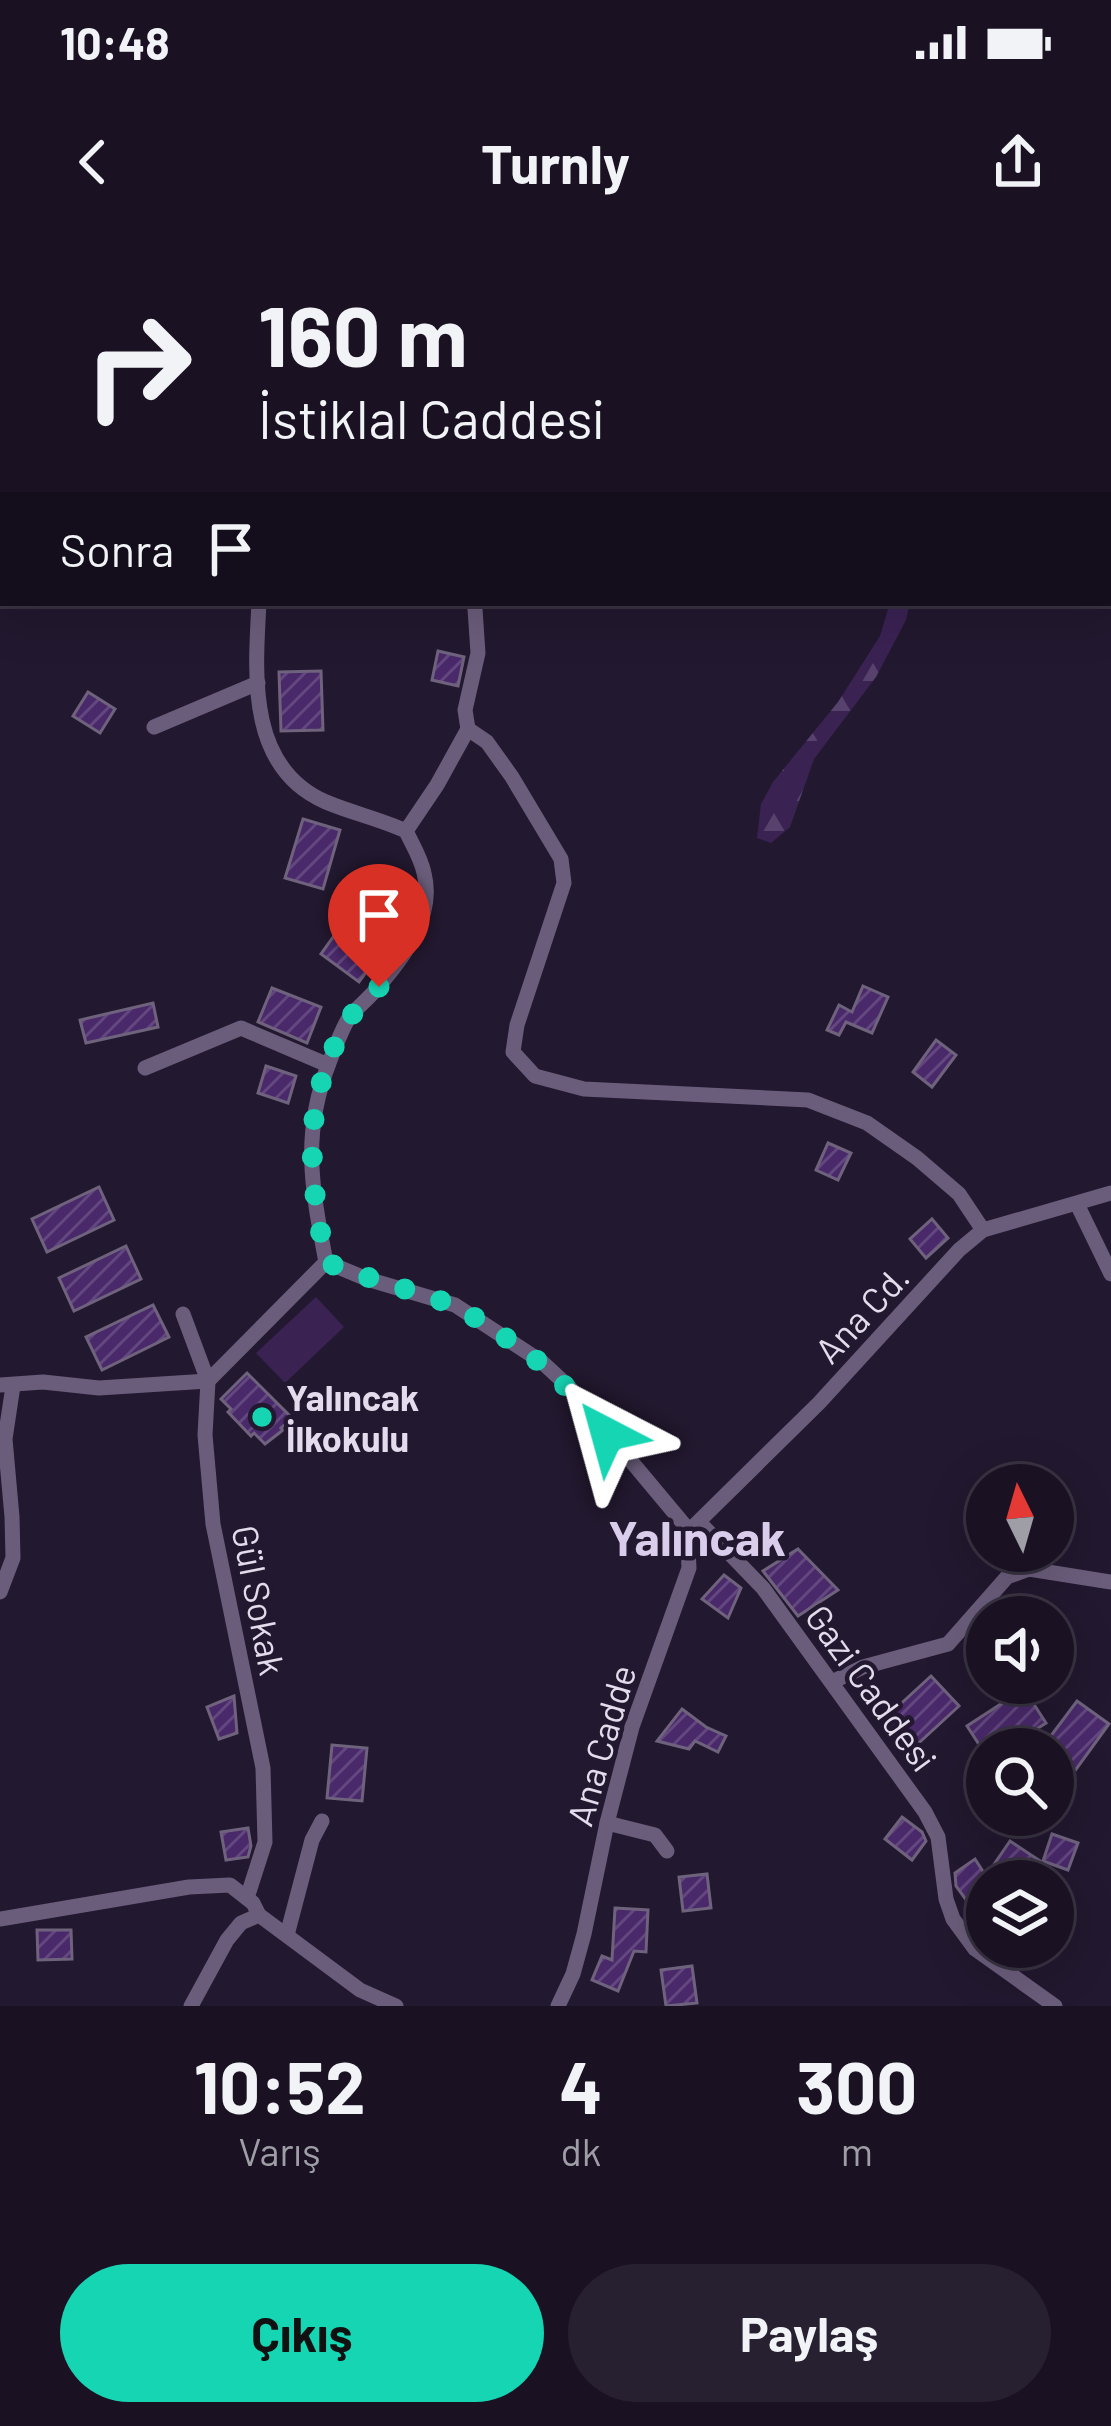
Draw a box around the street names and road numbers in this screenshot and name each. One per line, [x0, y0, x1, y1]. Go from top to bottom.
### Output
street label: Ana Cd. [805, 1255, 917, 1371]
street label: Gül Sokak [224, 1521, 296, 1679]
street label: Gazi Caddesi [798, 1596, 946, 1778]
street label: Ana Cadde [557, 1660, 643, 1830]

